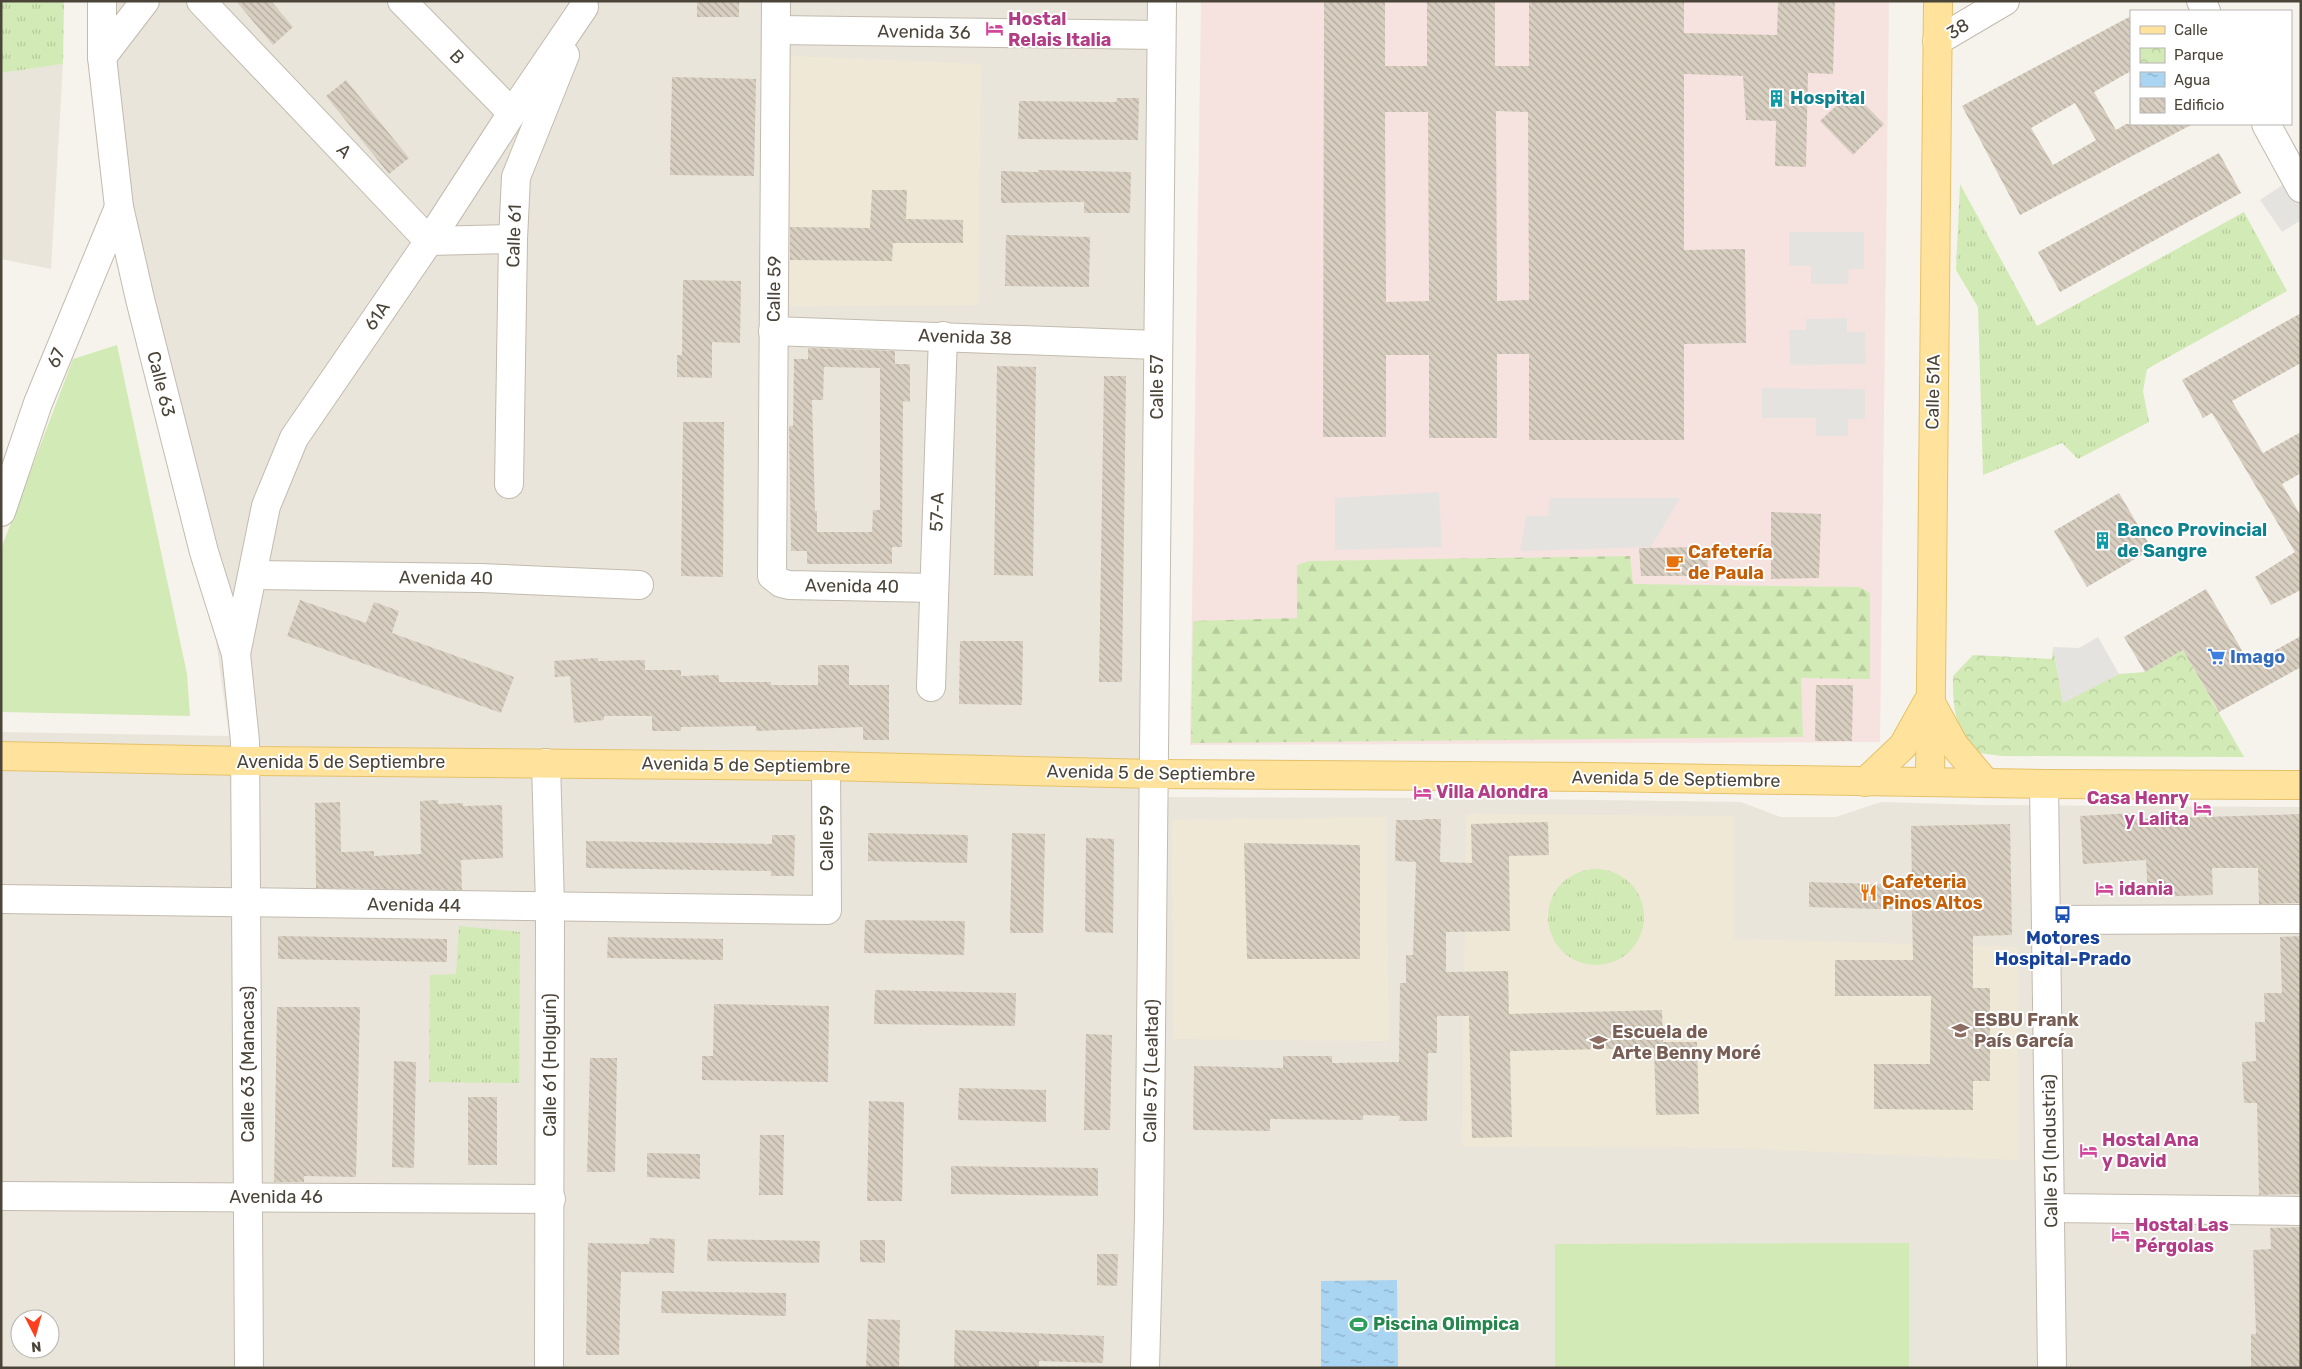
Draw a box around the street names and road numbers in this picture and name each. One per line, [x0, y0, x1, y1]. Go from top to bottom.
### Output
street label: 38 [1943, 14, 1973, 44]
street label: Avenida 36 [877, 20, 971, 44]
street label: B [445, 45, 469, 69]
street label: A [332, 139, 356, 163]
street label: Calle 61 [502, 204, 526, 268]
street label: Calle 59 [762, 256, 786, 322]
street label: 61A [359, 297, 395, 335]
street label: Avenida 38 [918, 324, 1012, 350]
street label: 67 [42, 345, 70, 371]
street label: Calle 63 [142, 349, 180, 419]
street label: Calle 57 [1146, 354, 1168, 420]
street label: Calle 51A [1921, 354, 1945, 430]
street label: 57-A [925, 492, 949, 532]
street label: Avenida 40 [399, 566, 493, 590]
street label: Avenida 40 [805, 574, 899, 598]
street label: Avenida 5 de Septiembre [237, 751, 445, 773]
street label: Avenida 5 de Septiembre [641, 752, 851, 778]
street label: Avenida 5 de Septiembre [1046, 760, 1256, 786]
street label: Avenida 5 de Septiembre [1571, 766, 1781, 792]
street label: Calle 59 [816, 805, 838, 871]
street label: Avenida 44 [367, 893, 461, 917]
street label: Calle 63 (Manacas) [237, 986, 259, 1142]
street label: Calle 61 (Holguín) [539, 993, 561, 1137]
street label: Calle 57 (Lealtad) [1139, 999, 1163, 1143]
street label: Calle 51 (Industria) [2038, 1074, 2062, 1228]
street label: Avenida 46 [229, 1186, 323, 1208]

